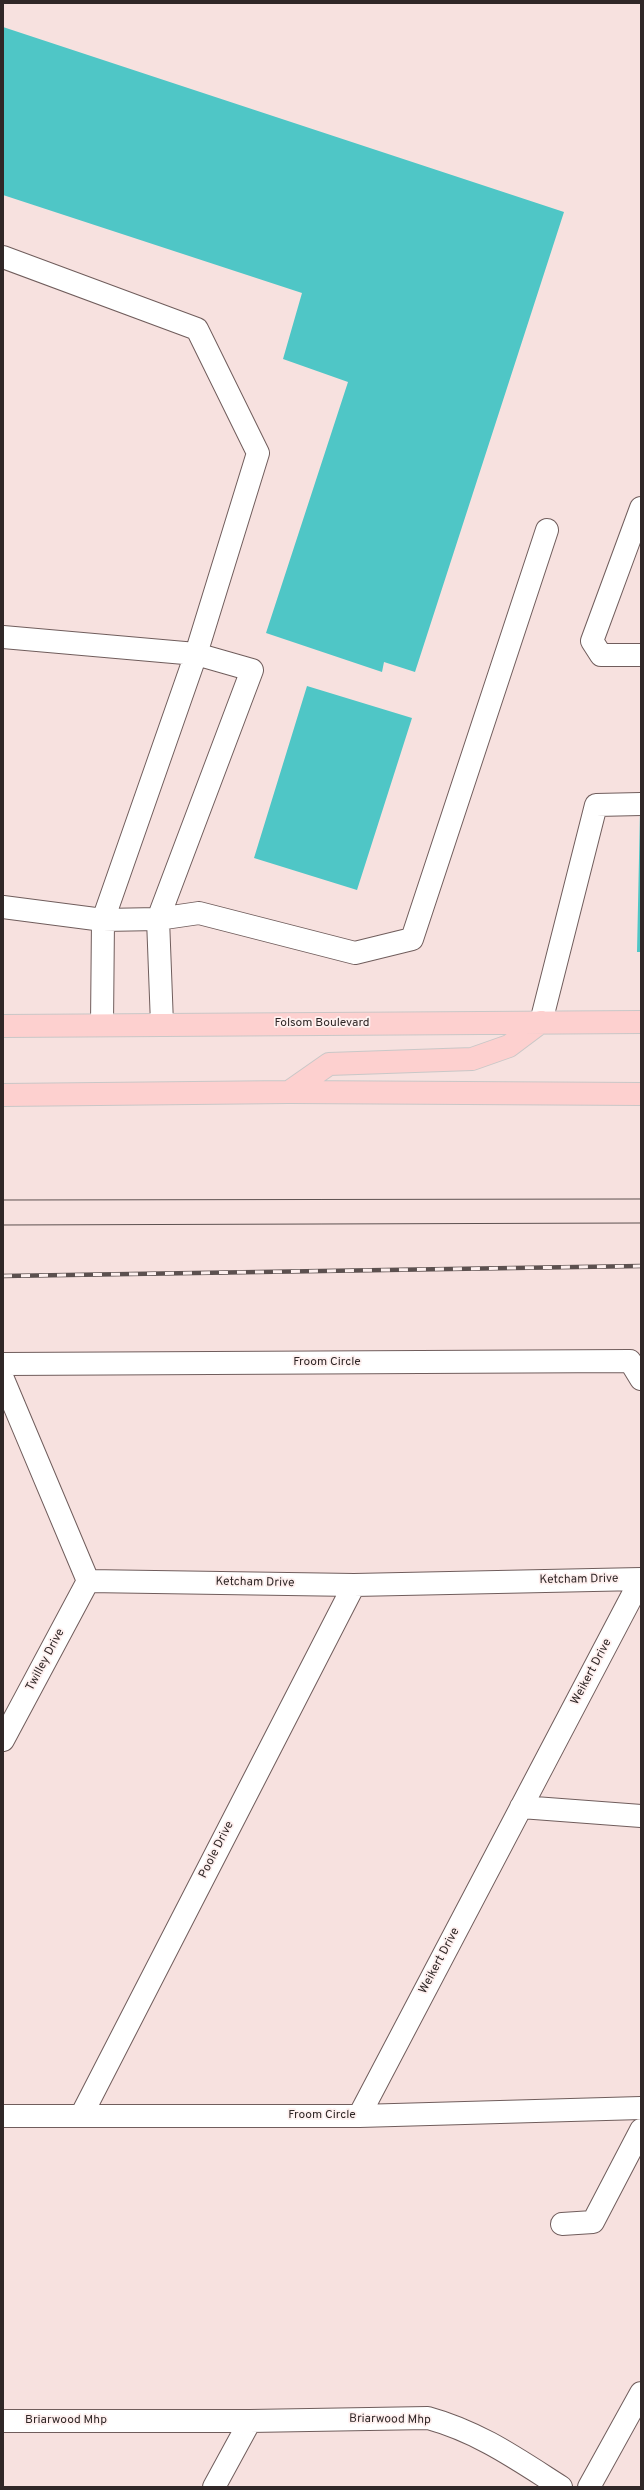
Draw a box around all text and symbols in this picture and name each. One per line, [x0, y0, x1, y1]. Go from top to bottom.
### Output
street label: Folsom Boulevard [274, 1017, 370, 1031]
street label: Froom Circle [293, 1356, 361, 1370]
street label: Ketcham Drive [539, 1572, 619, 1588]
street label: Ketcham Drive [215, 1575, 295, 1591]
street label: Twilley Drive [24, 1626, 68, 1694]
street label: Weikert Drive [569, 1637, 615, 1707]
street label: Poole Drive [197, 1819, 237, 1881]
street label: Weikert Drive [417, 1926, 463, 1996]
street label: Froom Circle [288, 2109, 356, 2123]
street label: Briarwood Mhp [349, 2412, 431, 2428]
street label: Briarwood Mhp [25, 2414, 107, 2428]

